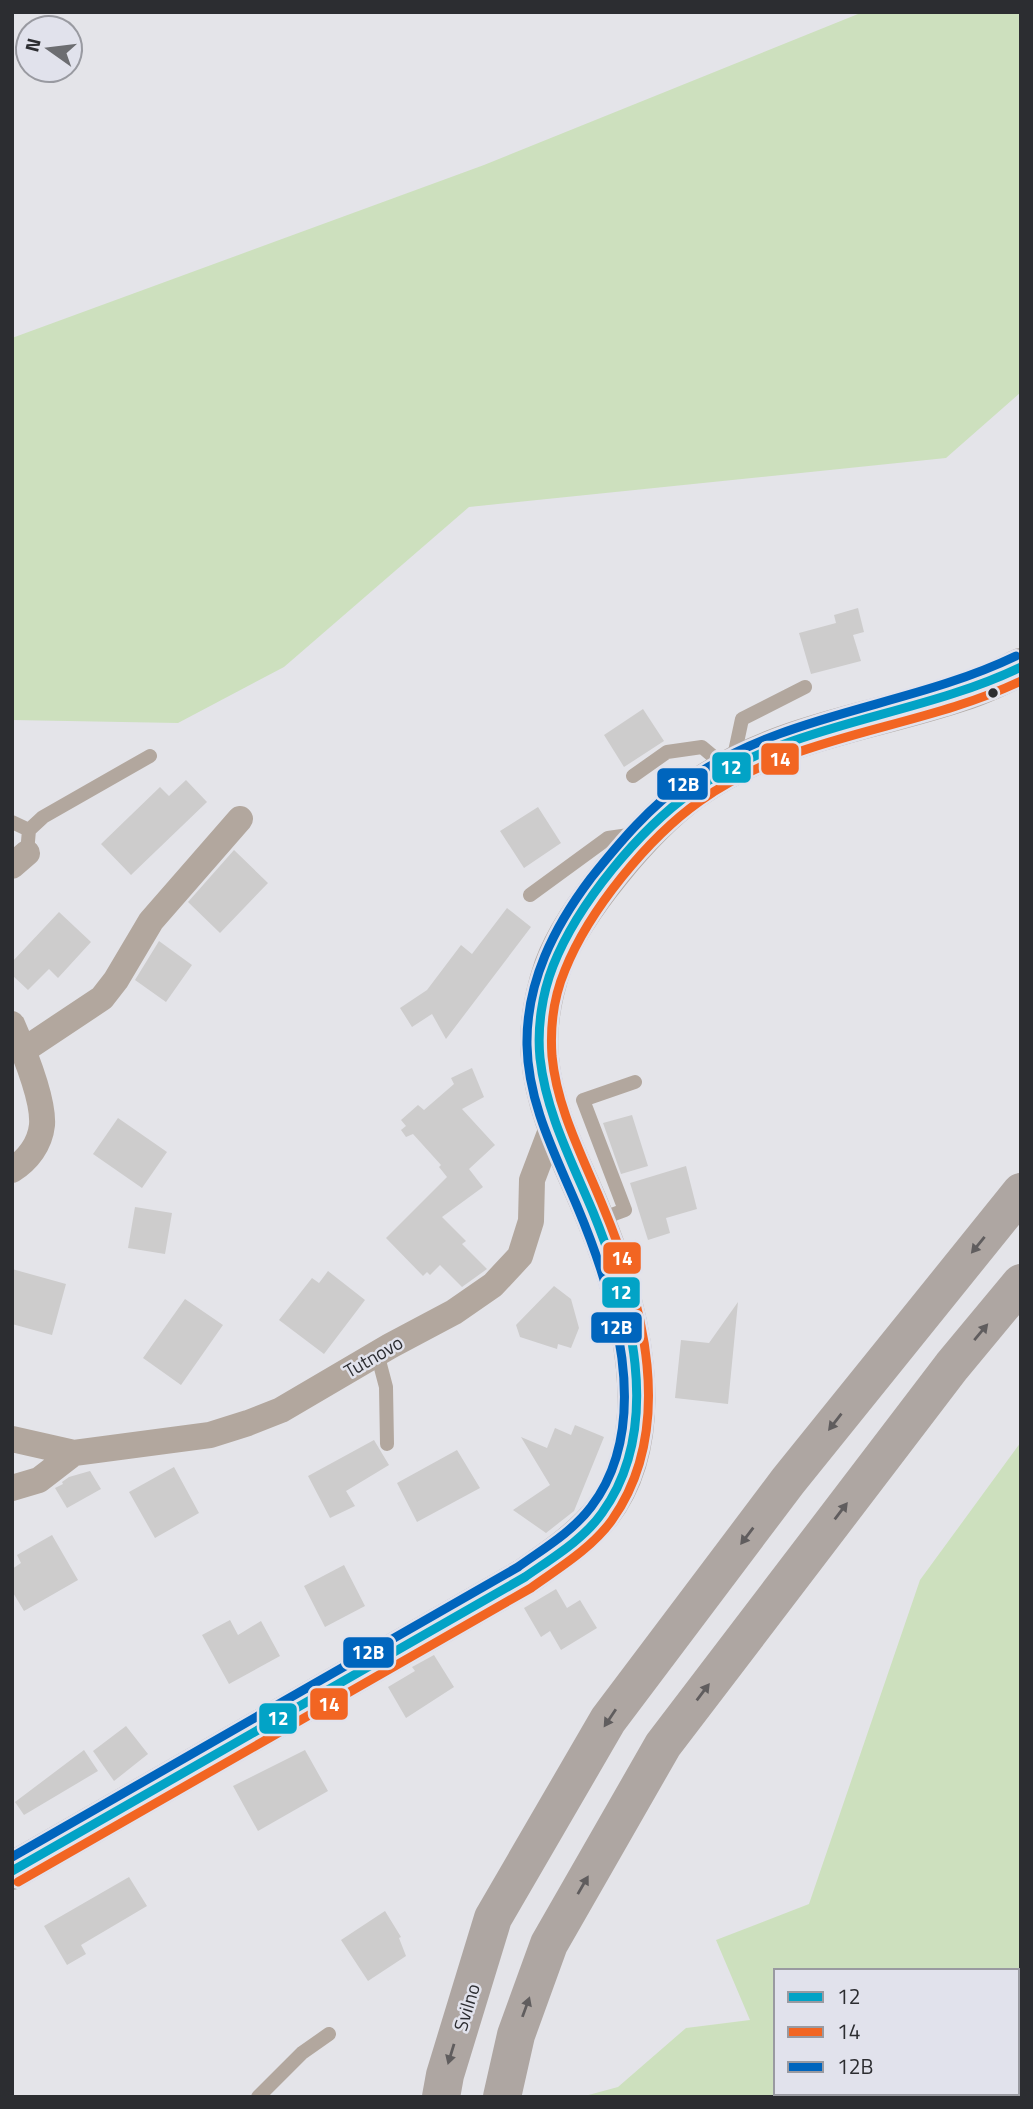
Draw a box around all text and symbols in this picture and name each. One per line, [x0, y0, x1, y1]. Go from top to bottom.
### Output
north arrow [14, 14, 84, 84]
text: N [16, 35, 48, 55]
unlabelled marker [986, 686, 1000, 700]
line badge: 14 [760, 742, 800, 776]
text: 14 [769, 744, 791, 773]
line badge: 12 [711, 751, 752, 784]
text: 12 [720, 752, 742, 781]
line badge: 12B [656, 767, 709, 801]
text: 12B [667, 769, 699, 798]
one-way arrow [970, 1235, 985, 1253]
line badge: 14 [602, 1241, 642, 1275]
text: 14 [611, 1243, 633, 1272]
line badge: 12 [601, 1276, 641, 1309]
text: 12 [610, 1277, 632, 1306]
line badge: 12B [590, 1311, 643, 1344]
text: 12B [600, 1312, 632, 1341]
one-way arrow [973, 1323, 988, 1341]
street label: Tutnovo [338, 1327, 408, 1385]
one-way arrow [828, 1414, 843, 1431]
one-way arrow [834, 1503, 849, 1521]
one-way arrow [740, 1527, 754, 1545]
line badge: 12B [342, 1636, 395, 1669]
text: 12B [352, 1637, 384, 1666]
one-way arrow [695, 1683, 709, 1701]
line badge: 14 [309, 1687, 349, 1721]
text: 14 [318, 1689, 340, 1718]
line badge: 12 [258, 1702, 298, 1735]
text: 12 [267, 1703, 289, 1732]
one-way arrow [603, 1709, 617, 1727]
one-way arrow [577, 1875, 589, 1894]
legend [774, 1969, 1019, 2095]
street label: Svilno [445, 1980, 487, 2034]
text: 12 [837, 1980, 861, 2012]
one-way arrow [521, 1997, 532, 2018]
text: 14 [837, 2015, 861, 2047]
one-way arrow [446, 2044, 456, 2065]
text: 12B [837, 2050, 873, 2082]

